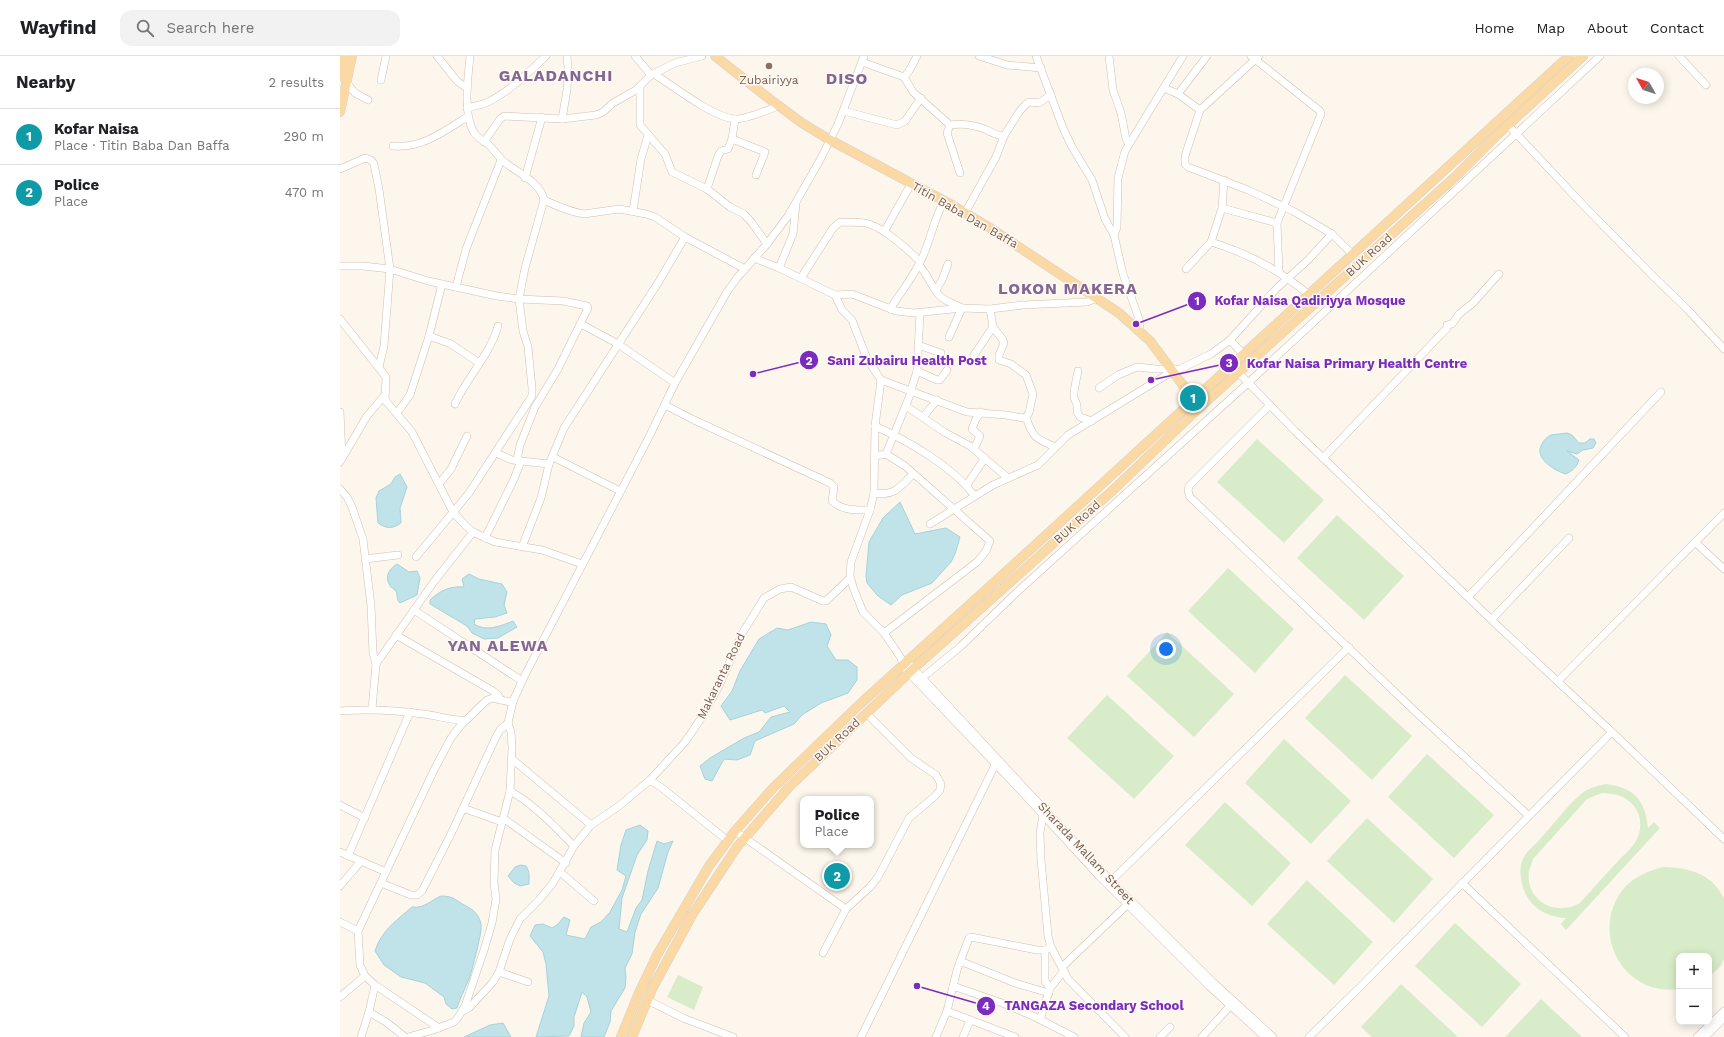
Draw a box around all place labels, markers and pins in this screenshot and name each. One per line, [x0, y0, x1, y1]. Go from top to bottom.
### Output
marker: Zubairiyya [764, 61, 774, 71]
place label: Zubairiyya [739, 73, 799, 87]
callout: Kofar Naisa Qadiriyya Mosque [1187, 288, 1414, 313]
callout: Sani Zubairu Health Post [799, 348, 994, 373]
callout: Kofar Naisa Primary Health Centre [1219, 351, 1476, 376]
pin: 1 [1180, 383, 1206, 413]
pin: 2 [824, 861, 850, 891]
callout: TANGAZA Secondary School [976, 993, 1192, 1018]

